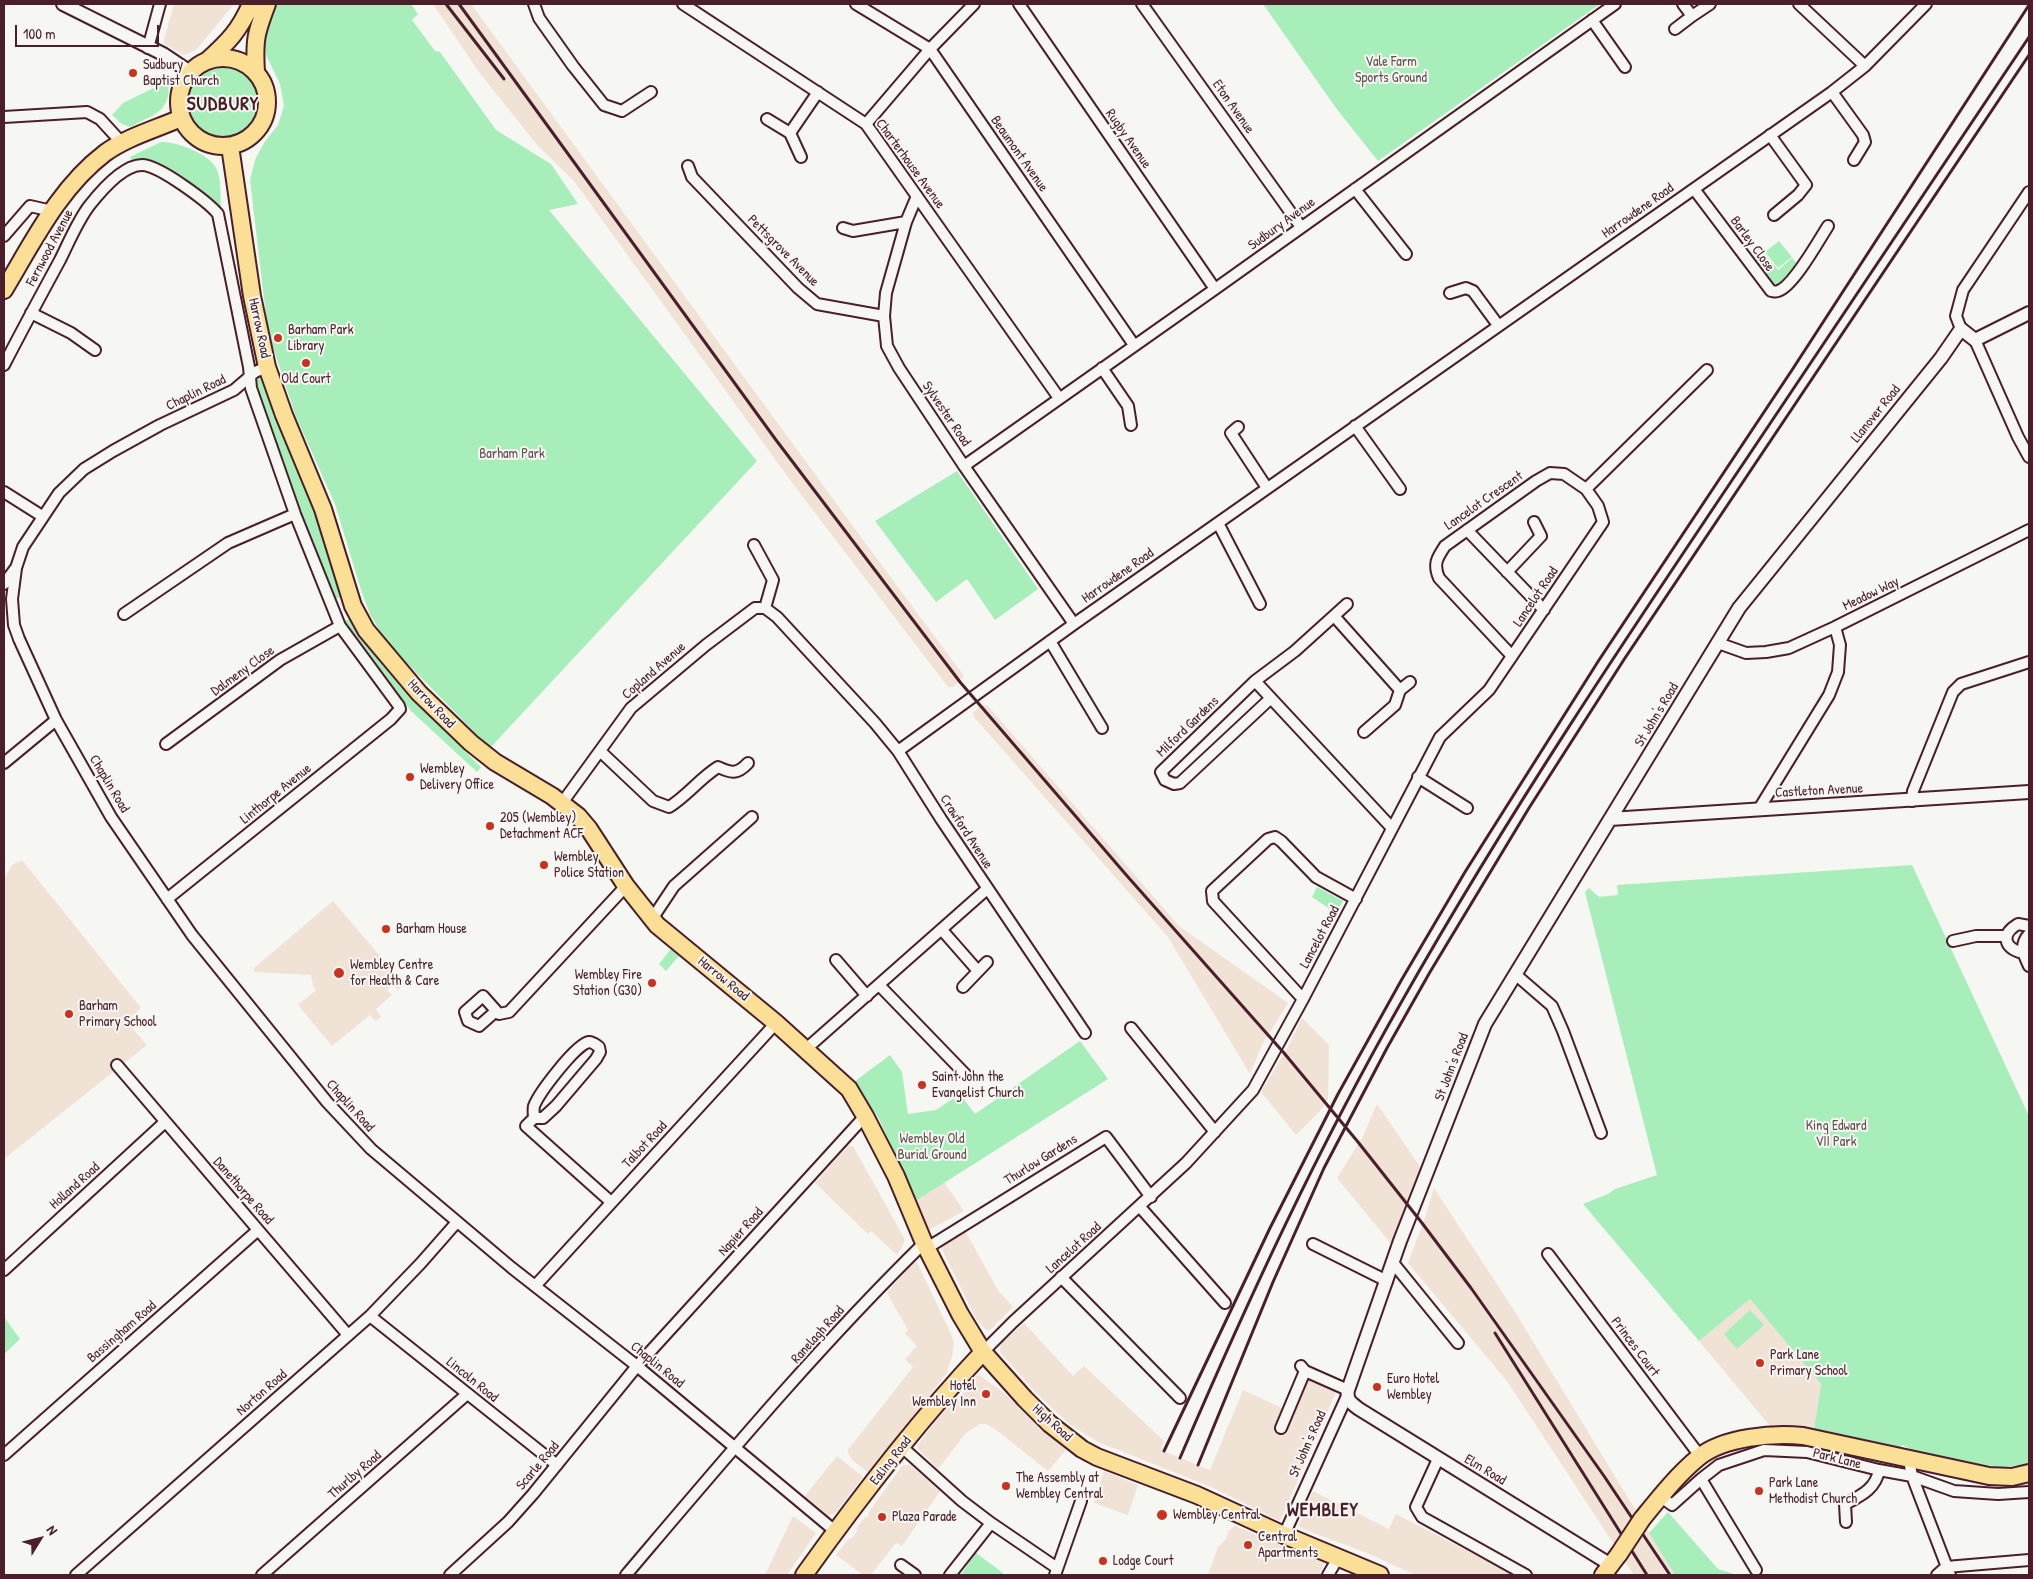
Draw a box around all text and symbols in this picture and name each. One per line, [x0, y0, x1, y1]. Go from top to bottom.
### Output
scale bar [18, 15, 161, 47]
text: 100 m [23, 23, 56, 44]
park label: Vale Farm Sports Ground [1355, 54, 1427, 86]
place label: Sudbury Baptist Church [143, 57, 219, 90]
marker: Sudbury Baptist Church [127, 67, 139, 79]
street label: Eton Avenue [1208, 77, 1258, 137]
district label: SUDBURY [186, 94, 260, 116]
street label: Rugby Avenue [1101, 106, 1155, 172]
street label: Beaumont Avenue [987, 113, 1051, 195]
street label: Charterhouse Avenue [872, 116, 948, 212]
street label: Harrowdene Road [1599, 180, 1677, 242]
street label: Sudbury Avenue [1245, 194, 1319, 254]
street label: Fernwood Avenue [23, 207, 77, 289]
street label: Pettsgrove Avenue [744, 212, 822, 290]
street label: Barley Close [1726, 213, 1778, 275]
street label: Harrow Road [244, 296, 274, 360]
place label: Barham Park Library [288, 322, 354, 354]
marker: Barham Park Library [272, 332, 284, 344]
marker: Old Court [300, 357, 312, 369]
street label: Chaplin Road [163, 371, 229, 415]
place label: Old Court [281, 371, 331, 387]
street label: Sylvester Road [918, 378, 974, 450]
street label: Llanover Road [1848, 382, 1904, 446]
park label: Barham Park [479, 446, 545, 462]
street label: Lancelot Crescent [1442, 468, 1526, 534]
street label: Harrowdene Road [1079, 545, 1157, 607]
street label: Lancelot Road [1510, 564, 1562, 630]
street label: Meadow Way [1840, 573, 1902, 615]
street label: Copland Avenue [619, 639, 689, 703]
street label: Dalmeny Close [208, 642, 278, 700]
street label: Harrow Road [404, 676, 458, 732]
street label: St John's Road [1631, 680, 1683, 750]
street label: Milford Gardens [1153, 693, 1223, 761]
street label: Chaplin Road [85, 752, 133, 816]
street label: Linthorpe Avenue [237, 760, 315, 828]
place label: Wembley Delivery Office [420, 761, 494, 794]
marker: Wembley Delivery Office [404, 771, 416, 783]
street label: Castleton Avenue [1775, 780, 1863, 802]
street label: Crawford Avenue [936, 792, 996, 872]
place label: 205 (Wembley) Detachment ACF [500, 810, 583, 842]
marker: 205 (Wembley) Detachment ACF [484, 820, 496, 832]
place label: Wembley Police Station [554, 849, 624, 882]
marker: Wembley Police Station [538, 859, 550, 871]
street label: Lancelot Road [1297, 903, 1343, 971]
place label: Barham House [396, 921, 467, 937]
marker: Barham House [380, 923, 392, 935]
street label: Harrow Road [694, 953, 752, 1005]
place label: Wembley Centre for Health & Care [350, 957, 439, 990]
marker: Wembley Centre for Health & Care [332, 966, 346, 980]
place label: Wembley Fire Station (G30) [573, 967, 642, 1000]
marker: Wembley Fire Station (G30) [646, 977, 658, 989]
place label: Barham Primary School [79, 998, 157, 1030]
marker: Barham Primary School [63, 1008, 75, 1020]
street label: St John's Road [1431, 1031, 1473, 1103]
place label: Saint John the Evangelist Church [932, 1069, 1024, 1102]
street label: Chaplin Road [322, 1076, 378, 1136]
marker: Saint John the Evangelist Church [916, 1079, 928, 1091]
street label: Talbot Road [619, 1118, 671, 1172]
park label: King Edward VII Park [1806, 1118, 1866, 1150]
park label: Wembley Old Burial Ground [898, 1131, 966, 1164]
street label: Thurlow Gardens [1001, 1131, 1081, 1189]
street label: Danethorpe Road [209, 1154, 277, 1228]
street label: Holland Road [46, 1159, 104, 1213]
street label: Napier Road [715, 1204, 767, 1260]
street label: Lancelot Road [1043, 1219, 1105, 1277]
street label: Bassingham Road [84, 1297, 160, 1367]
street label: Ranelagh Road [788, 1303, 848, 1367]
street label: Princes Court [1607, 1314, 1663, 1380]
street label: Chaplin Road [627, 1338, 687, 1392]
place label: Park Lane Primary School [1770, 1347, 1848, 1380]
street label: Lincoln Road [443, 1354, 501, 1406]
marker: Park Lane Primary School [1754, 1357, 1766, 1369]
street label: Norton Road [233, 1367, 291, 1419]
place label: Euro Hotel Wembley [1387, 1371, 1439, 1404]
place label: Hotel Wembley Inn [912, 1378, 976, 1410]
marker: Euro Hotel Wembley [1371, 1381, 1383, 1393]
marker: Hotel Wembley Inn [980, 1388, 992, 1400]
street label: High Road [1029, 1401, 1075, 1445]
street label: St John's Road [1286, 1408, 1330, 1480]
street label: Ealing Road [867, 1433, 915, 1489]
street label: Scarle Road [513, 1438, 563, 1494]
street label: Park Lane [1811, 1445, 1863, 1473]
street label: Thurlby Road [325, 1447, 385, 1503]
street label: Elm Road [1461, 1451, 1509, 1489]
place label: The Assembly at Wembley Central [1016, 1470, 1103, 1502]
place label: Park Lane Methodist Church [1769, 1475, 1857, 1508]
marker: The Assembly at Wembley Central [1000, 1480, 1012, 1492]
marker: Park Lane Methodist Church [1753, 1485, 1765, 1497]
district label: WEMBLEY [1286, 1500, 1360, 1522]
place label: Wembley Central [1173, 1507, 1260, 1523]
marker: Wembley Central [1155, 1508, 1169, 1522]
place label: Plaza Parade [892, 1509, 957, 1525]
marker: Plaza Parade [876, 1511, 888, 1523]
north arrow [15, 1514, 65, 1564]
text: N [43, 1521, 62, 1538]
place label: Central Apartments [1258, 1529, 1318, 1561]
marker: Central Apartments [1242, 1539, 1254, 1551]
place label: Lodge Court [1113, 1553, 1173, 1569]
marker: Lodge Court [1097, 1555, 1109, 1567]

